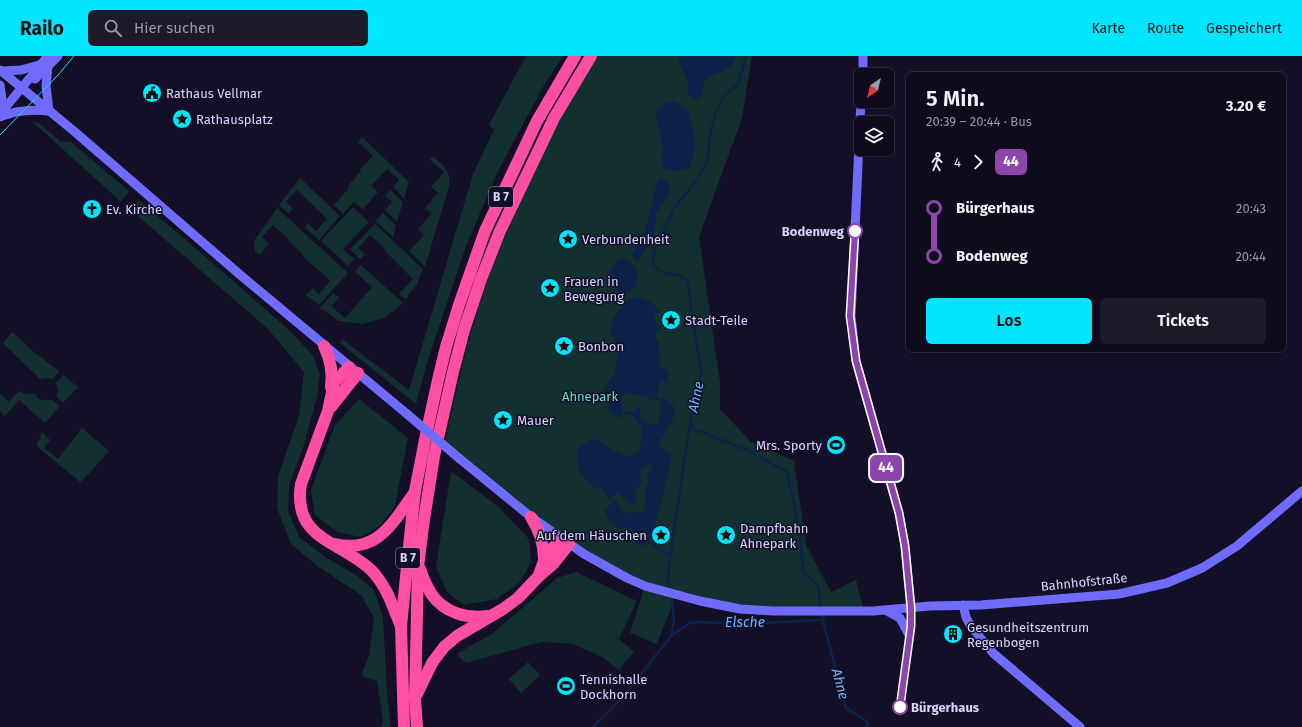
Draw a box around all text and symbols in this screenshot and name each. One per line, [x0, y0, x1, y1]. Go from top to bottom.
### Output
search box [88, 10, 368, 46]
text: Railo [20, 17, 64, 40]
icon: search [102, 17, 124, 39]
text: Hier suchen [134, 19, 215, 37]
text: Karte [1091, 20, 1125, 37]
text: Route [1147, 20, 1184, 37]
text: Gespeichert [1206, 20, 1282, 37]
north arrow [854, 68, 894, 108]
map controls [854, 68, 894, 156]
public building icon: Rathaus Vellmar [141, 82, 163, 104]
text: 5 Min. [926, 85, 984, 112]
place label: Rathaus Vellmar [166, 86, 262, 101]
text: 3.20 € [1226, 97, 1266, 115]
place icon: Rathausplatz [171, 108, 193, 130]
place label: Rathausplatz [196, 112, 273, 127]
text: 20:39 – 20:44 · Bus [926, 114, 1032, 129]
button: layers [854, 116, 894, 156]
icon: walk [926, 151, 948, 173]
icon: forward [967, 151, 989, 173]
text: 44 [1003, 153, 1019, 170]
text: 4 [954, 155, 961, 170]
road number: B 7 [489, 187, 513, 207]
church icon: Ev. Kirche [81, 198, 103, 220]
text: Bürgerhaus [956, 199, 1035, 217]
text: 20:43 [1236, 201, 1266, 216]
place label: Ev. Kirche [106, 202, 162, 217]
marker: Bodenweg [847, 223, 863, 239]
place label: Bodenweg [782, 224, 845, 239]
place icon: Verbundenheit [557, 228, 579, 250]
place label: Verbundenheit [582, 232, 670, 247]
text: Bodenweg [956, 247, 1028, 265]
text: 20:44 [1235, 249, 1266, 264]
place label: Frauen in Bewegung [564, 274, 624, 304]
place icon: Frauen in Bewegung [539, 277, 561, 299]
button: Los [926, 298, 1092, 344]
button: Tickets [1100, 298, 1266, 344]
place icon: Stadt-Teile [660, 309, 682, 331]
place label: Stadt-Teile [685, 313, 748, 328]
place icon: Bonbon [553, 335, 575, 357]
place label: Bonbon [578, 339, 624, 354]
water label: Ahne [684, 380, 708, 415]
park label: Ahnepark [562, 389, 618, 404]
place icon: Mauer [492, 409, 514, 431]
place label: Mauer [517, 413, 554, 428]
sports icon: Mrs. Sporty [825, 434, 847, 456]
place label: Mrs. Sporty [756, 438, 823, 453]
line badge: 44 [868, 455, 904, 481]
text: 44 [878, 459, 894, 476]
place label: Dampfbahn Ahnepark [740, 521, 808, 551]
place icon: Auf dem Häuschen [650, 524, 672, 546]
place icon: Dampfbahn Ahnepark [715, 524, 737, 546]
place label: Auf dem Häuschen [537, 528, 647, 543]
road number: B 7 [396, 548, 420, 568]
street label: Bahnhofstraße [1040, 570, 1128, 594]
water label: Elsche [725, 614, 765, 631]
place label: Gesundheitszentrum Regenbogen [967, 620, 1089, 650]
building icon: Gesundheitszentrum Regenbogen [942, 623, 964, 645]
water label: Ahne [827, 666, 852, 701]
place label: Tennishalle Dockhorn [580, 672, 647, 702]
sports icon: Tennishalle Dockhorn [555, 675, 577, 697]
marker: Bürgerhaus [892, 699, 908, 715]
place label: Bürgerhaus [911, 700, 980, 715]

